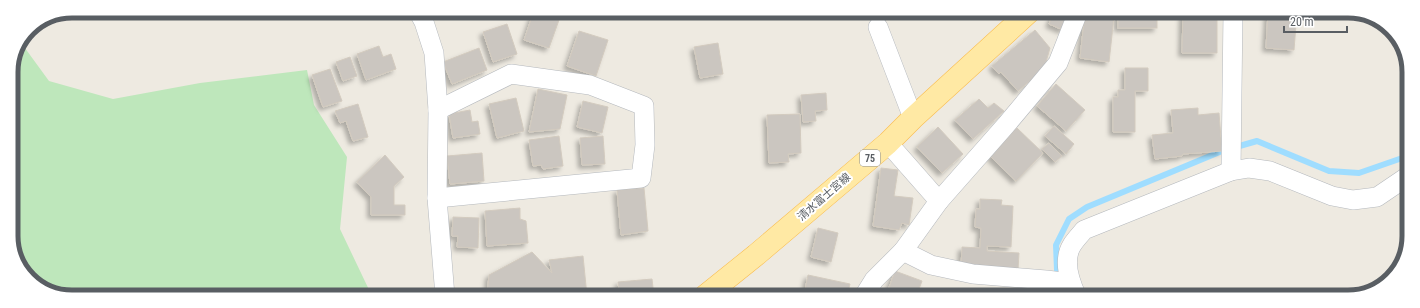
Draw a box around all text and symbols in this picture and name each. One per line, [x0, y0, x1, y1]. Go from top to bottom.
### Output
scale bar [1284, 8, 1347, 34]
text: 20 m [1290, 15, 1314, 29]
road number: 75 [860, 150, 880, 166]
street label: 清水富士宮線 [795, 170, 853, 224]

